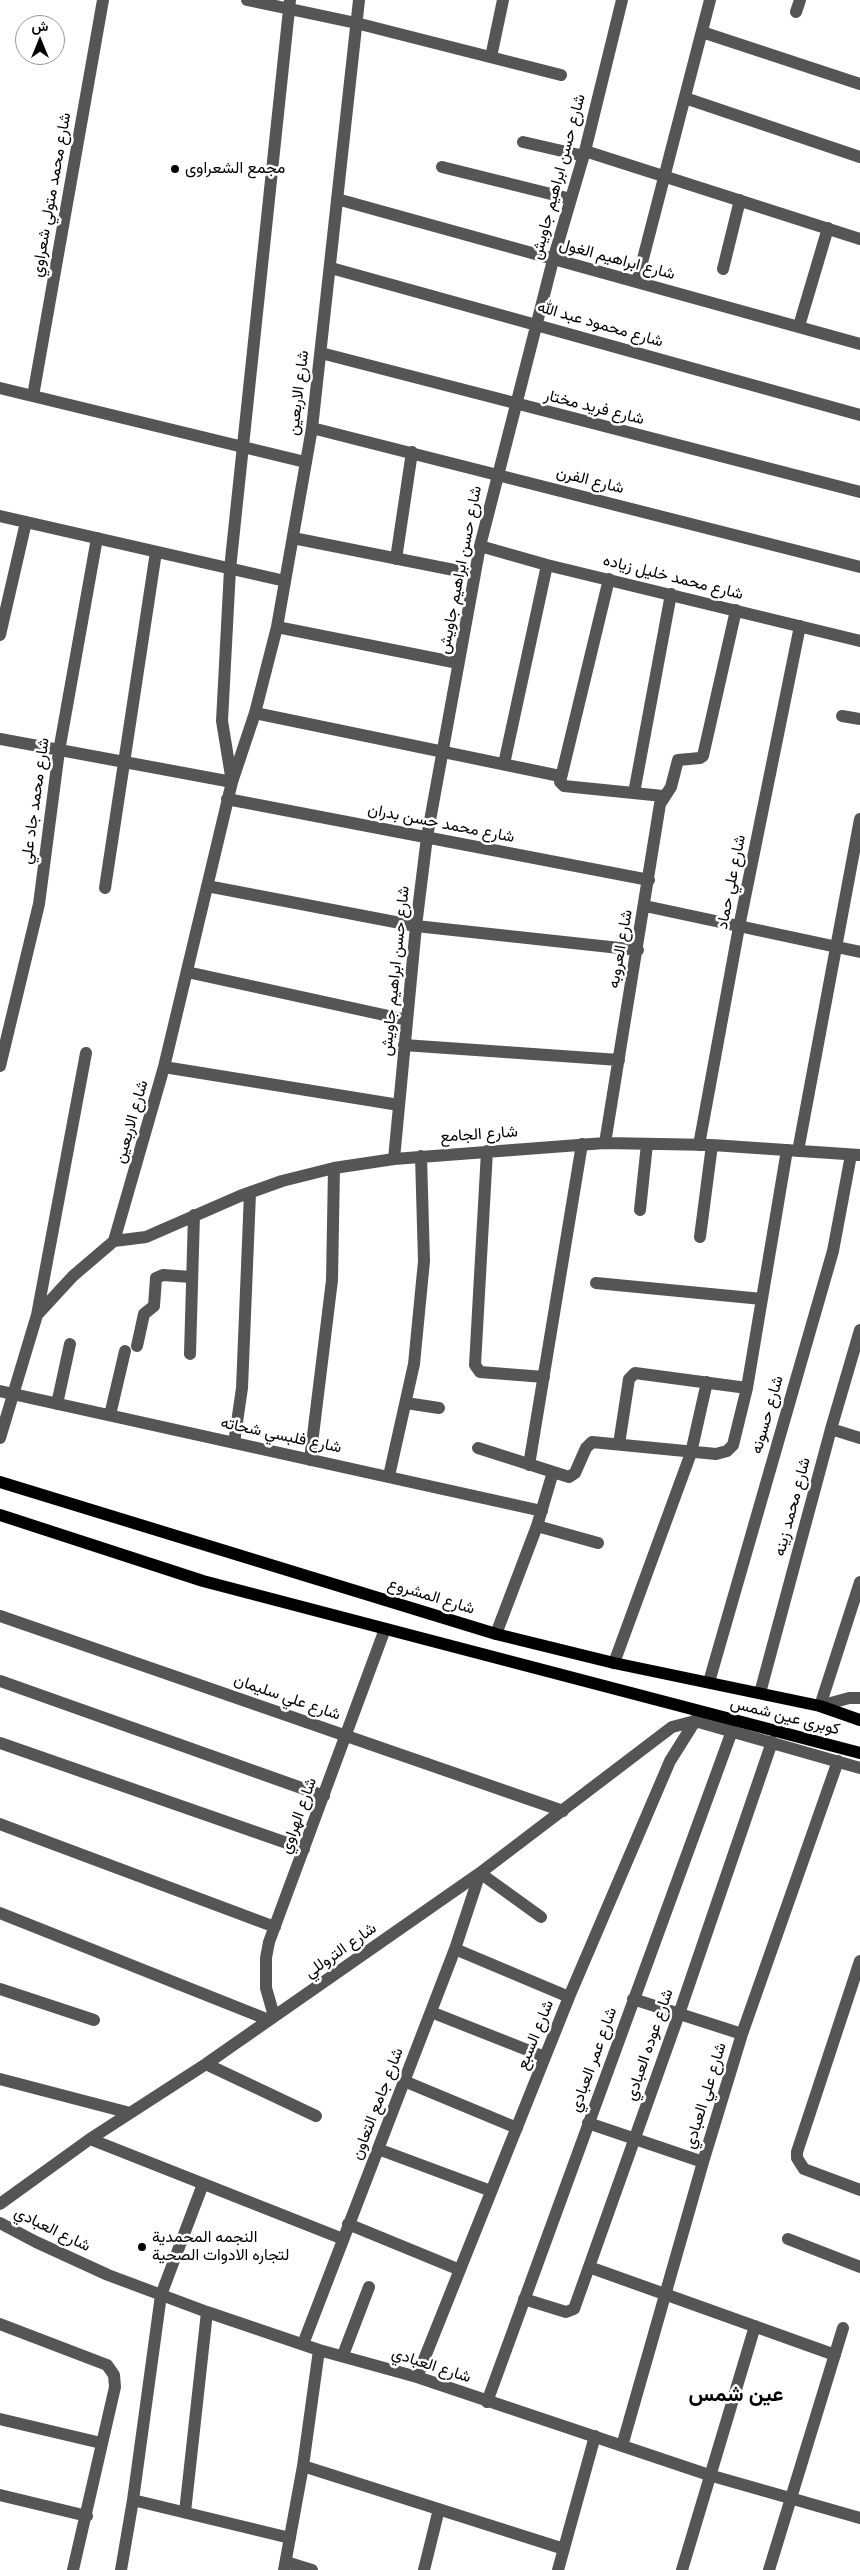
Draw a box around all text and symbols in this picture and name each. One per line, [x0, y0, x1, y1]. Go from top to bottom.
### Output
north arrow [15, 15, 65, 65]
text: ش [32, 18, 48, 34]
street label: شارع حسن ابراهيم جاويش [528, 92, 590, 262]
street label: شارع محمد متولي شعراوي [28, 111, 76, 279]
place label: مجمع الشعراوى [185, 159, 285, 179]
marker: مجمع الشعراوى [169, 163, 181, 175]
street label: شارع ابراهيم الغول [557, 235, 677, 285]
street label: شارع محمود عبد الله [535, 298, 665, 352]
street label: شارع الاربعين [284, 349, 314, 437]
street label: شارع فريد مختار [542, 386, 646, 430]
street label: شارع الفرن [554, 463, 626, 499]
street label: شارع حسن ابراهيم جاويش [435, 484, 487, 656]
street label: شارع محمد خليل زياده [601, 551, 745, 605]
street label: شارع محمد جاد علي [18, 736, 54, 866]
street label: شارع محمد حسن بدران [366, 800, 516, 848]
street label: شارع علي حماد [713, 833, 751, 931]
street label: شارع حسن ابراهيم جاويش [378, 885, 414, 1057]
street label: شارع العروبه [605, 908, 637, 990]
street label: شارع الاربعين [111, 1078, 153, 1166]
street label: شارع الجامع [440, 1123, 518, 1147]
street label: شارع حسونه [748, 1374, 788, 1456]
street label: شارع فلبسي شحاته [219, 1414, 343, 1458]
street label: شارع محمد زينه [771, 1456, 815, 1558]
street label: شارع المشروع [385, 1575, 477, 1619]
street label: شارع علي سليمان [231, 1671, 343, 1725]
street label: كوبرى عين شمس [728, 1694, 842, 1740]
street label: شارع الهراوي [276, 1775, 322, 1857]
street label: شارع التروللي [301, 1919, 381, 1983]
street label: شارع عوده العبادي [622, 1987, 678, 2103]
street label: شارع السبع [513, 1997, 559, 2073]
street label: شارع عمر العبادي [566, 2005, 622, 2115]
street label: شارع علي العبادي [681, 2041, 731, 2151]
street label: شارع جامع التعاون [348, 2045, 408, 2163]
street label: شارع العبادي [11, 2203, 93, 2257]
place label: النجمه المحمدية لتجاره الادوات الصحية [152, 2228, 289, 2266]
marker: النجمه المحمدية لتجاره الادوات الصحية [136, 2241, 148, 2253]
street label: شارع العبادي [389, 2344, 473, 2388]
district label: عين شمس [688, 2383, 784, 2409]

